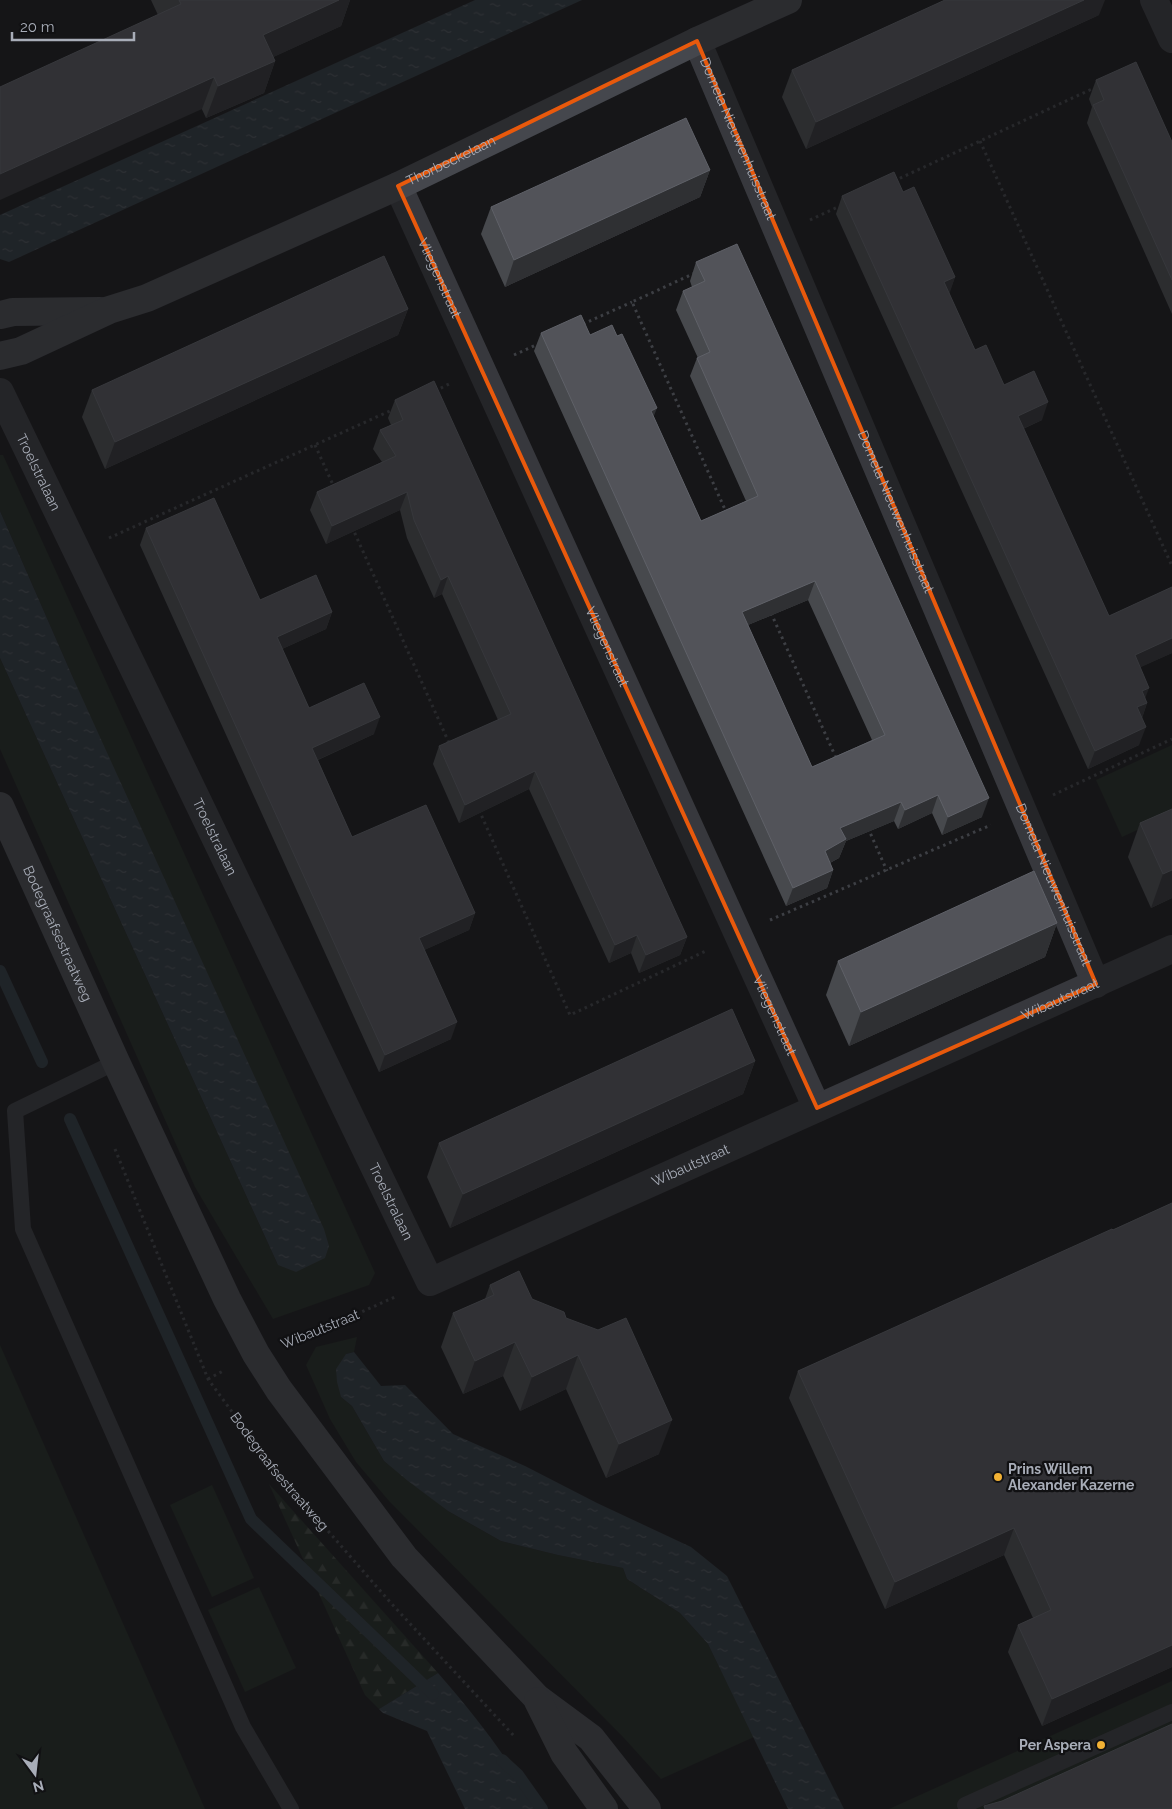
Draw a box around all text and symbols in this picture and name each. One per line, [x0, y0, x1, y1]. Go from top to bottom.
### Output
scale bar [12, 10, 135, 42]
text: 20 m [20, 18, 55, 36]
street label: Domela Nieuwenhuisstraat [697, 55, 780, 223]
street label: Thorbeckelaan [404, 132, 498, 189]
street label: Vliegenstraat [415, 236, 465, 321]
street label: Domela Nieuwenhuisstraat [855, 428, 938, 596]
street label: Troelstralaan [13, 431, 64, 513]
street label: Vliegenstraat [582, 604, 633, 689]
street label: Troelstralaan [190, 796, 240, 878]
street label: Domela Nieuwenhuisstraat [1012, 801, 1096, 969]
street label: Bodegraafsestraatweg [20, 863, 95, 1004]
street label: Vliegenstraat [750, 973, 800, 1058]
street label: Wibautstraat [1019, 975, 1102, 1024]
street label: Wibautstraat [649, 1141, 732, 1189]
street label: Troelstralaan [366, 1160, 416, 1243]
street label: Wibautstraat [278, 1306, 362, 1352]
street label: Bodegraafsestraatweg [227, 1409, 332, 1534]
place label: Prins Willem Alexander Kazerne [1008, 1461, 1135, 1493]
marker: Prins Willem Alexander Kazerne [992, 1471, 1004, 1483]
place label: Per Aspera [1019, 1737, 1091, 1753]
marker: Per Aspera [1095, 1739, 1107, 1751]
north arrow [10, 1749, 60, 1799]
text: N [31, 1777, 46, 1796]

